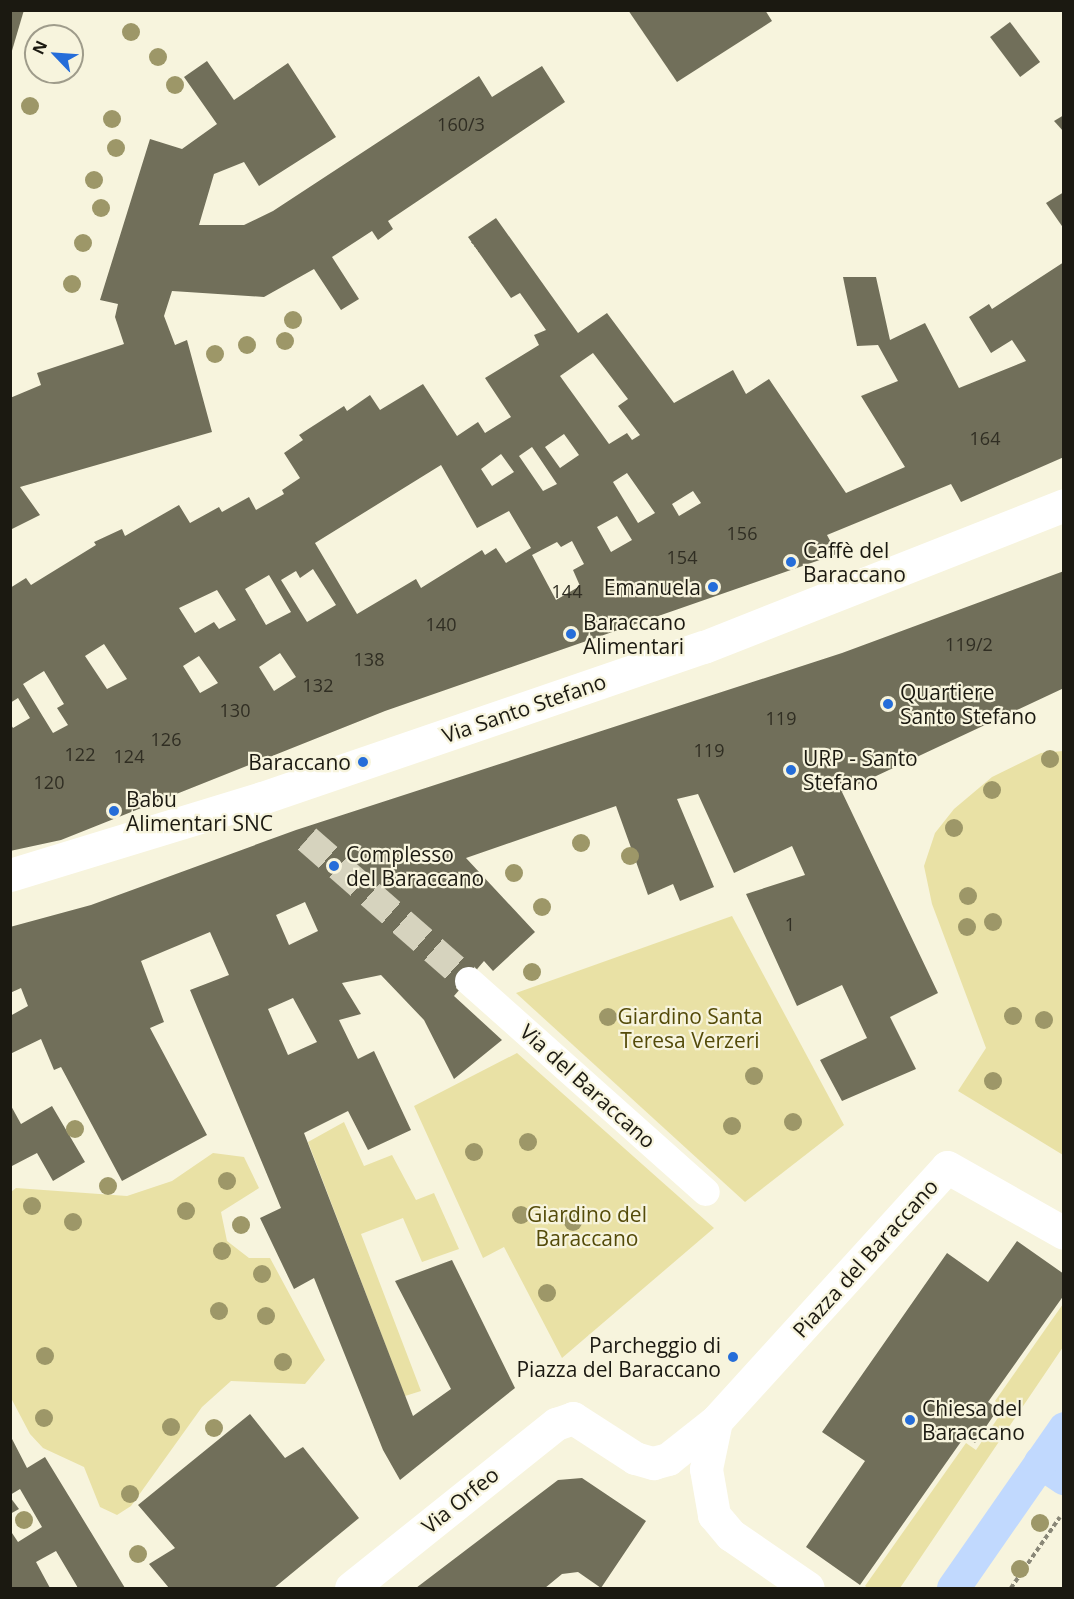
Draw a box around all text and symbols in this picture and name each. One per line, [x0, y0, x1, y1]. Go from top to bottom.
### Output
north arrow [24, 24, 84, 84]
text: N [27, 37, 52, 58]
house number: 160/3 [437, 113, 485, 135]
house number: 164 [970, 427, 1000, 449]
house number: 156 [727, 522, 757, 544]
place label: Caffè del Baraccano [803, 537, 906, 587]
house number: 154 [667, 546, 697, 568]
marker: Caffè del Baraccano [784, 555, 798, 569]
place label: Emanuela [604, 574, 701, 600]
house number: 144 [552, 580, 582, 602]
marker: Emanuela [706, 580, 720, 594]
place label: Baraccano Alimentari [583, 609, 686, 659]
house number: 140 [426, 613, 456, 635]
marker: Baraccano Alimentari [564, 627, 578, 641]
house number: 119/2 [945, 633, 993, 655]
house number: 138 [354, 648, 384, 670]
street label: Via Santo Stefano [439, 668, 609, 748]
house number: 132 [303, 674, 333, 696]
place label: Quartiere Santo Stefano [900, 679, 1037, 729]
marker: Quartiere Santo Stefano [881, 697, 895, 711]
house number: 130 [220, 699, 250, 721]
house number: 119 [766, 707, 796, 729]
house number: 126 [151, 728, 181, 750]
house number: 119 [694, 739, 724, 761]
house number: 122 [65, 743, 95, 765]
house number: 124 [114, 745, 144, 767]
place label: URP - Santo Stefano [803, 745, 918, 795]
place label: Baraccano [248, 749, 351, 775]
marker: Baraccano [356, 755, 370, 769]
marker: URP - Santo Stefano [784, 763, 798, 777]
house number: 120 [34, 771, 64, 793]
place label: Babu Alimentari SNC [126, 786, 273, 836]
marker: Babu Alimentari SNC [107, 804, 121, 818]
place label: Complesso del Baraccano [346, 841, 484, 891]
marker: Complesso del Baraccano [327, 859, 341, 873]
house number: 1 [785, 913, 795, 935]
park label: Giardino Santa Teresa Verzeri [617, 1003, 763, 1053]
street label: Via del Baraccano [515, 1019, 661, 1153]
street label: Piazza del Baraccano [787, 1174, 943, 1342]
park label: Giardino del Baraccano [527, 1201, 647, 1251]
place label: Parcheggio di Piazza del Baraccano [516, 1332, 721, 1382]
marker: Parcheggio di Piazza del Baraccano [726, 1350, 740, 1364]
place label: Chiesa del Baraccano [922, 1395, 1025, 1445]
marker: Chiesa del Baraccano [903, 1413, 917, 1427]
street label: Via Orfeo [417, 1461, 503, 1539]

